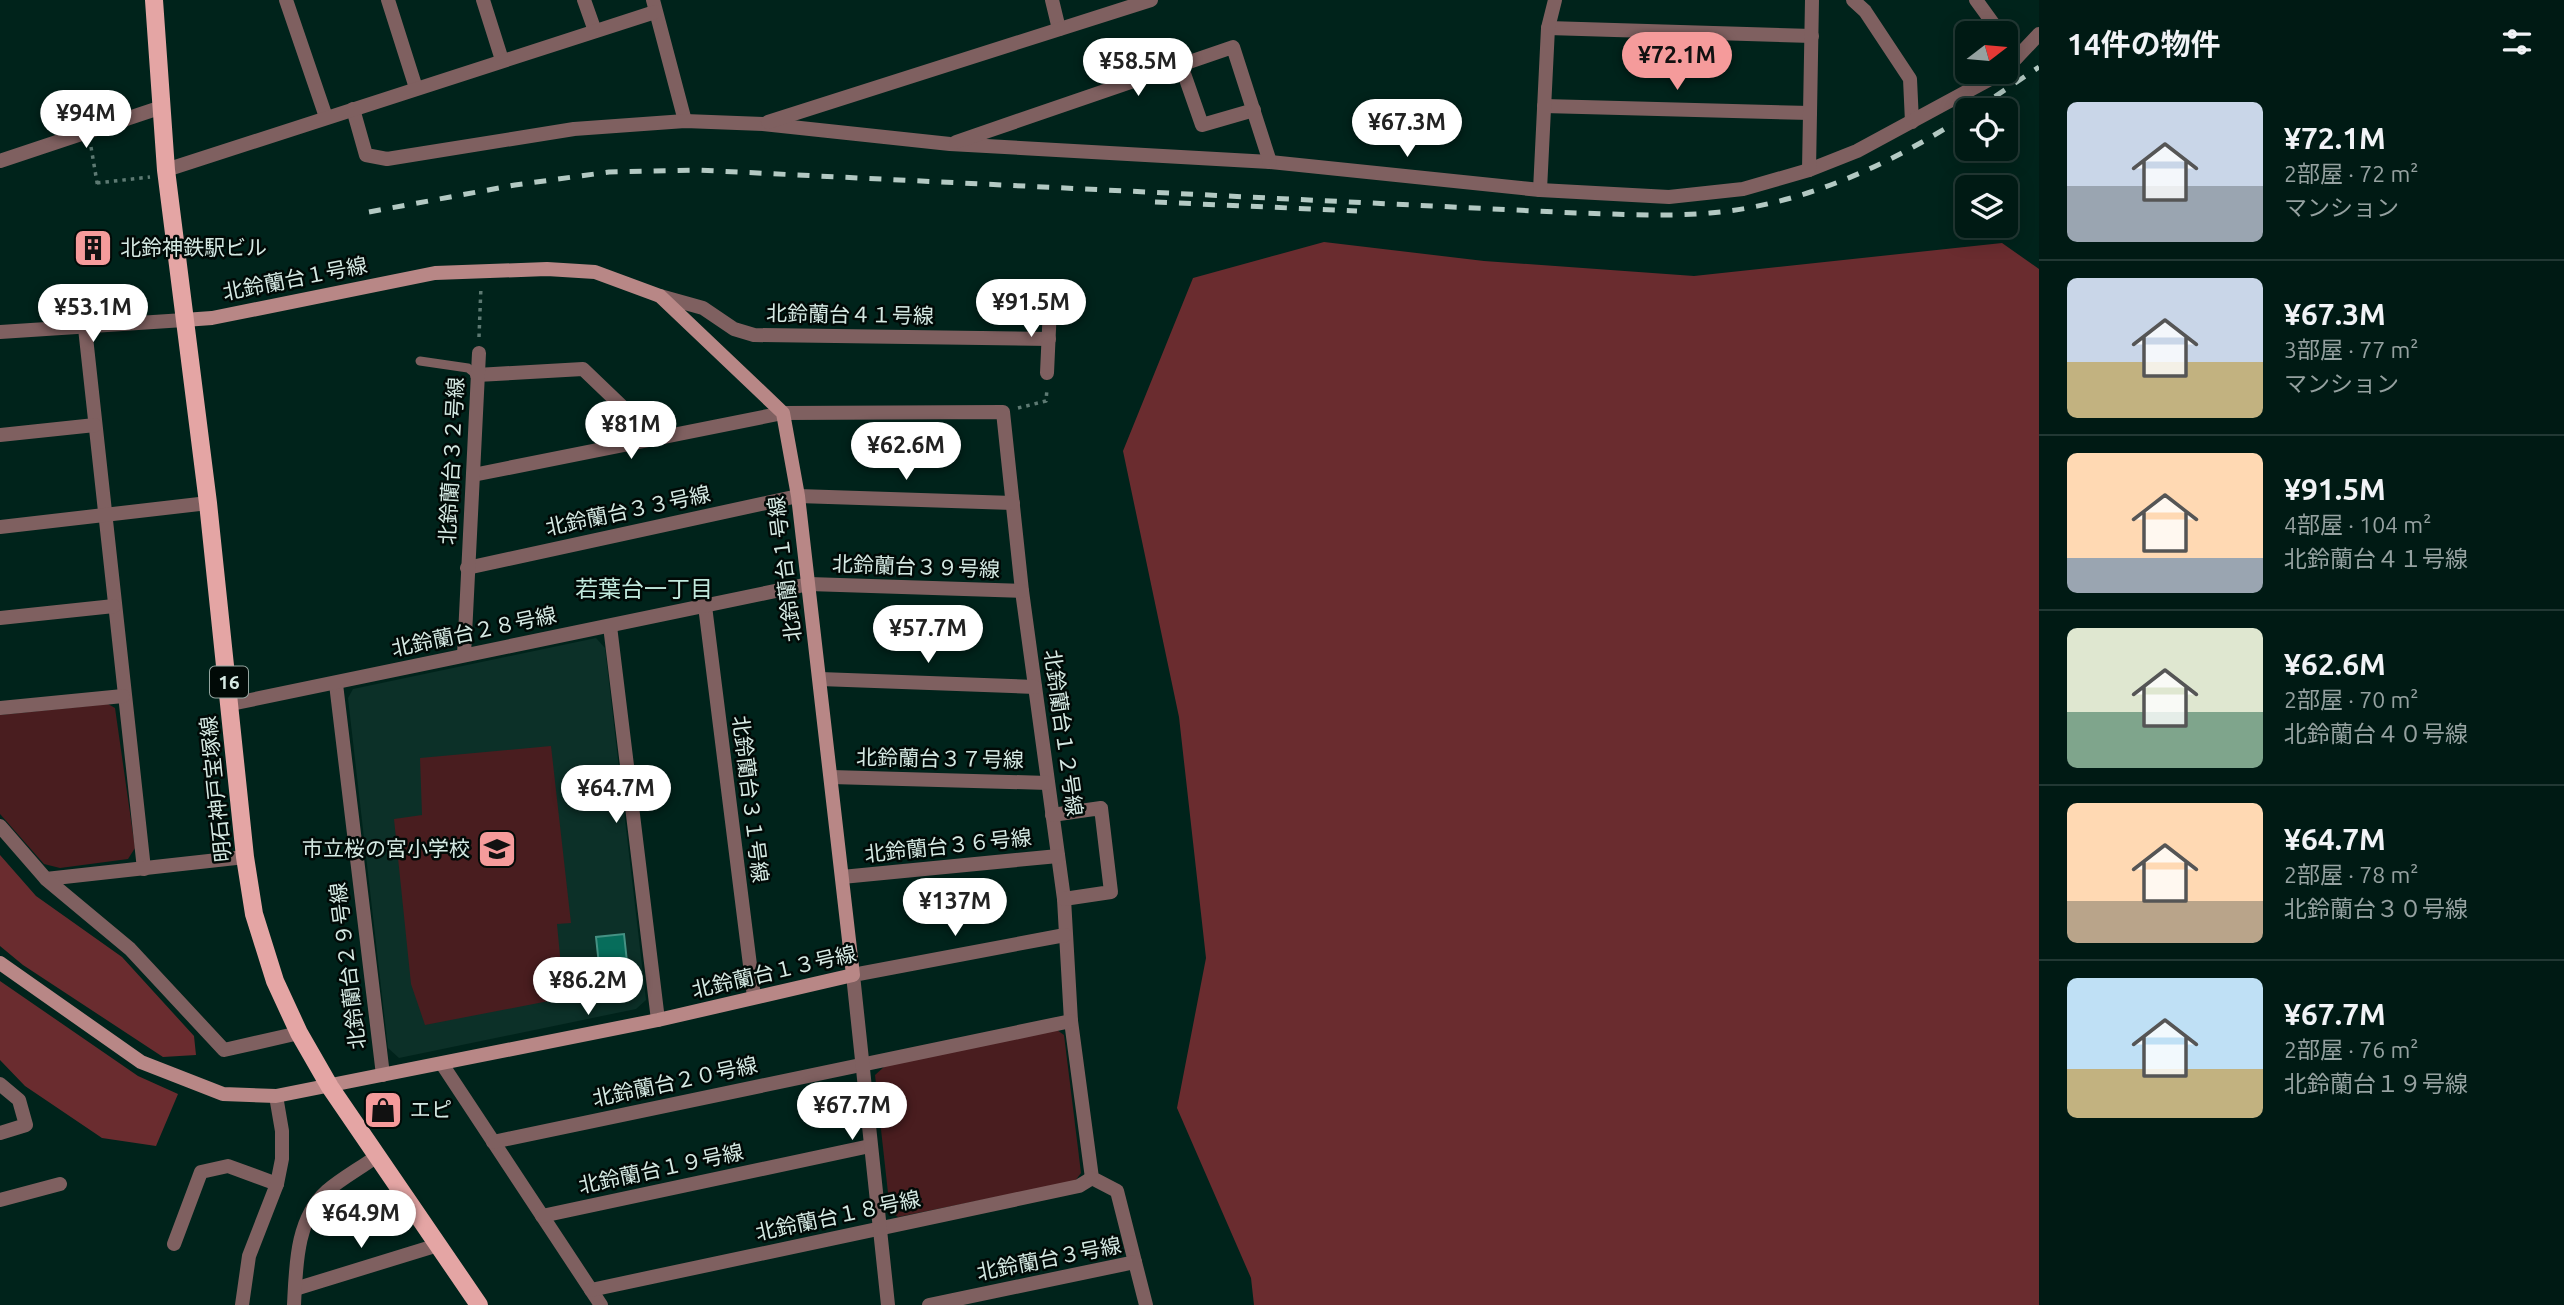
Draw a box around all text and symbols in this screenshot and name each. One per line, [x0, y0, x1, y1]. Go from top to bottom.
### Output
north arrow [1955, 21, 2018, 84]
map controls [1955, 21, 2018, 238]
icon: filters [2498, 23, 2536, 61]
text: 14件の物件 [2067, 27, 2221, 61]
pin: ¥72.1M [1620, 32, 1734, 92]
pin: ¥58.5M [1081, 38, 1195, 98]
text: ¥72.1M [1638, 42, 1716, 67]
text: ¥58.5M [1099, 48, 1177, 73]
pin: ¥94M [45, 90, 127, 150]
button: locate [1955, 98, 2018, 161]
text: ¥94M [56, 100, 116, 125]
pin: ¥67.3M [1350, 100, 1464, 159]
text: ¥67.3M [1368, 109, 1446, 134]
text: ¥72.1M [2284, 121, 2386, 155]
icon: home [2123, 130, 2207, 214]
text: 2部屋 · 72 m² [2284, 161, 2418, 186]
button: layers [1955, 175, 2018, 238]
text: マンション [2284, 195, 2399, 220]
building icon: 北鈴神鉄駅ビル [72, 227, 114, 269]
place label: 北鈴神鉄駅ビル [120, 235, 267, 259]
street label: 北鈴蘭台１号線 [220, 252, 369, 304]
pin: ¥91.5M [974, 280, 1088, 339]
pin: ¥53.1M [36, 284, 150, 344]
text: ¥91.5M [992, 289, 1070, 314]
text: ¥53.1M [54, 294, 132, 319]
text: ¥67.3M [2284, 297, 2386, 331]
street label: 北鈴蘭台４１号線 [766, 301, 934, 327]
icon: home [2123, 306, 2207, 390]
text: 3部屋 · 77 m² [2284, 337, 2418, 362]
text: マンション [2284, 371, 2399, 396]
street label: 北鈴蘭台３２号線 [435, 376, 467, 545]
pin: ¥81M [590, 402, 672, 461]
text: ¥81M [601, 411, 661, 436]
pin: ¥62.6M [849, 422, 963, 482]
text: ¥62.6M [867, 432, 945, 457]
text: ¥91.5M [2284, 472, 2386, 506]
street label: 北鈴蘭台３３号線 [543, 481, 712, 539]
icon: home [2123, 481, 2207, 565]
street label: 北鈴蘭台１号線 [763, 495, 805, 644]
text: 4部屋 · 104 m² [2284, 512, 2431, 537]
text: 北鈴蘭台４１号線 [2284, 546, 2468, 571]
street label: 北鈴蘭台３９号線 [832, 551, 1000, 581]
district label: 若葉台一丁目 [575, 576, 713, 601]
street label: 北鈴蘭台２８号線 [389, 602, 558, 660]
pin: ¥57.7M [871, 606, 985, 665]
text: ¥57.7M [889, 615, 967, 640]
text: ¥62.6M [2284, 647, 2386, 681]
street label: 北鈴蘭台１２号線 [1040, 648, 1088, 818]
icon: home [2123, 656, 2207, 740]
road number: 16 [210, 666, 248, 698]
text: 2部屋 · 70 m² [2284, 687, 2418, 712]
street label: 北鈴蘭台３１号線 [729, 714, 773, 884]
street label: 明石神戸宝塚線 [195, 715, 235, 863]
text: 北鈴蘭台４０号線 [2284, 721, 2468, 746]
street label: 北鈴蘭台３７号線 [856, 745, 1024, 771]
pin: ¥64.7M [559, 766, 673, 825]
text: ¥64.7M [577, 775, 655, 800]
text: ¥64.7M [2284, 822, 2386, 856]
street label: 北鈴蘭台３６号線 [863, 824, 1033, 866]
school or university icon: 市立桜の宮小学校 [476, 828, 518, 870]
icon: home [2123, 831, 2207, 915]
place label: 市立桜の宮小学校 [302, 836, 470, 860]
text: 2部屋 · 78 m² [2284, 862, 2418, 887]
pin: ¥137M [906, 878, 1004, 938]
street label: 北鈴蘭台２９号線 [325, 881, 369, 1051]
text: ¥137M [919, 888, 991, 913]
text: 北鈴蘭台３０号線 [2284, 896, 2468, 921]
street label: 北鈴蘭台１３号線 [689, 940, 858, 1002]
pin: ¥86.2M [531, 958, 645, 1017]
text: ¥86.2M [549, 967, 627, 992]
text: ¥67.7M [2284, 997, 2386, 1031]
icon: home [2123, 1006, 2207, 1090]
text: 2部屋 · 76 m² [2284, 1037, 2418, 1062]
street label: 北鈴蘭台２０号線 [590, 1052, 759, 1110]
text: 北鈴蘭台１９号線 [2284, 1071, 2468, 1096]
pin: ¥67.7M [795, 1082, 909, 1142]
shop icon: エピ [362, 1089, 404, 1131]
text: ¥67.7M [813, 1092, 891, 1117]
place label: エピ [410, 1097, 452, 1121]
street label: 北鈴蘭台１９号線 [576, 1139, 745, 1197]
street label: 北鈴蘭台１８号線 [753, 1186, 922, 1244]
pin: ¥64.9M [304, 1190, 418, 1250]
text: ¥64.9M [322, 1200, 400, 1225]
street label: 北鈴蘭台３号線 [974, 1232, 1123, 1284]

